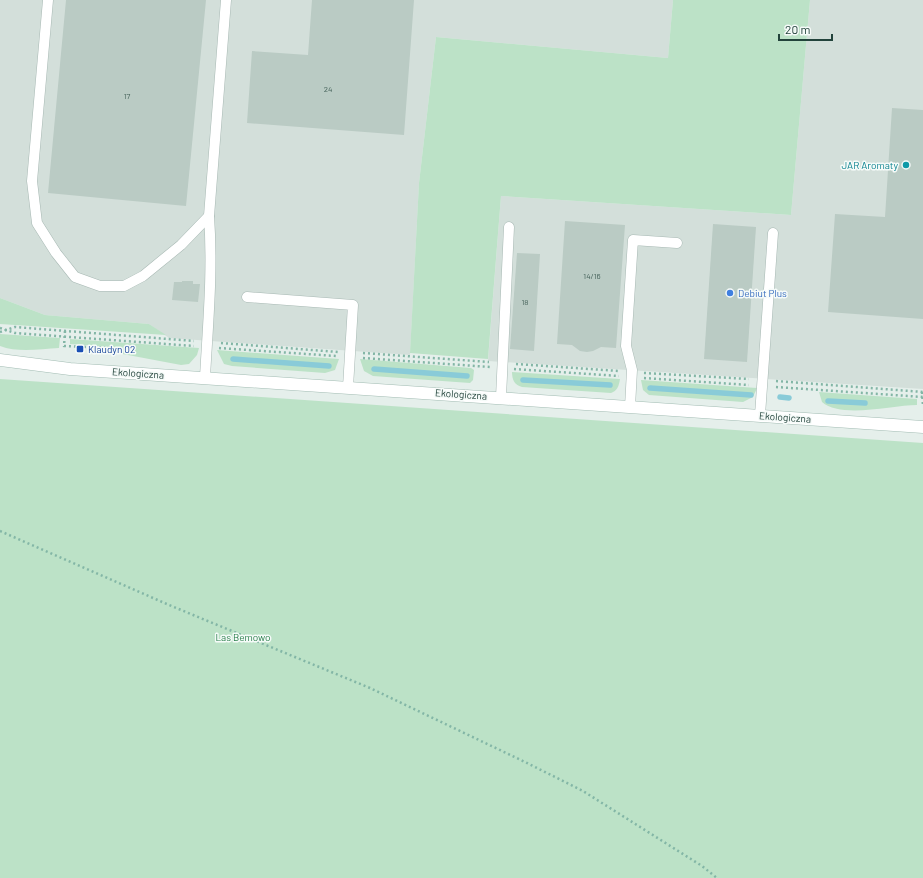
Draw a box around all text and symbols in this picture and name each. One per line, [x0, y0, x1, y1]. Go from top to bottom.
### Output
scale bar [779, 16, 832, 42]
text: 20 m [785, 22, 811, 36]
house number: 24 [324, 84, 332, 94]
house number: 17 [124, 91, 131, 101]
place label: JAR Aromaty [841, 159, 898, 171]
marker: JAR Aromaty [901, 160, 911, 170]
house number: 14/16 [583, 271, 601, 281]
place label: Debiut Plus [738, 287, 787, 299]
marker: Debiut Plus [725, 288, 735, 298]
house number: 18 [522, 297, 528, 307]
place label: Klaudyn 02 [88, 343, 135, 355]
marker: Klaudyn 02 [75, 344, 85, 354]
street label: Ekologiczna [112, 365, 164, 381]
street label: Ekologiczna [435, 386, 487, 402]
street label: Ekologiczna [759, 409, 811, 425]
park label: Las Bemowo [215, 631, 271, 643]

